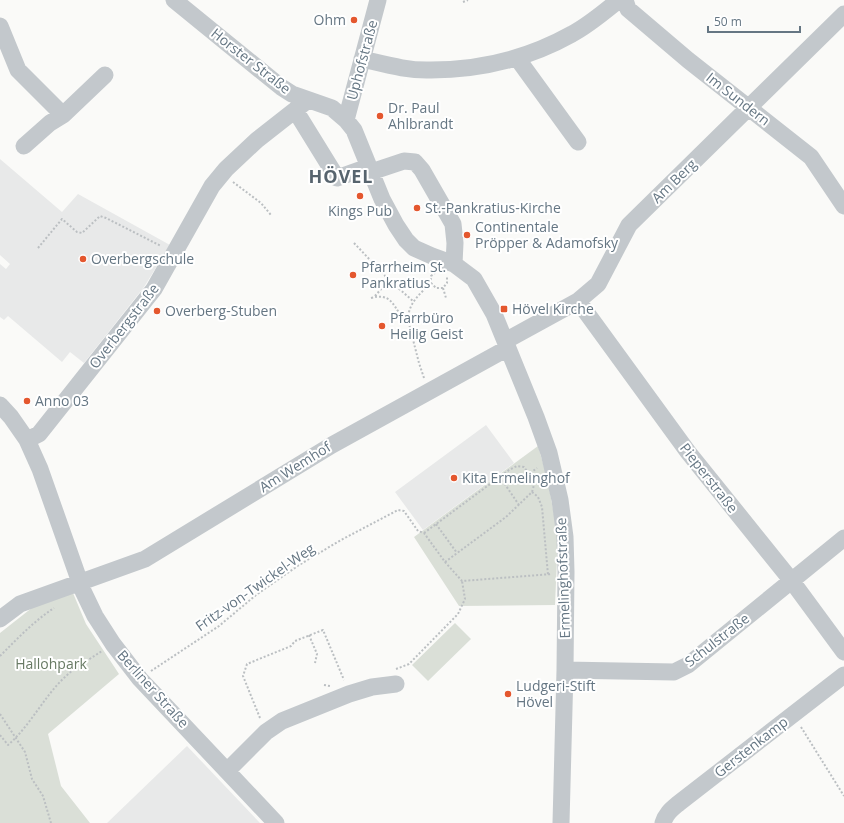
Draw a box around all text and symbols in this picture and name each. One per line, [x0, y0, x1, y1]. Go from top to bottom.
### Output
scale bar [708, 8, 800, 34]
place label: Ohm [314, 10, 346, 29]
text: 50 m [714, 13, 742, 30]
marker: Ohm [349, 15, 359, 25]
street label: Uphofstraße [342, 18, 381, 102]
street label: Horster Straße [208, 24, 295, 98]
street label: Im Sundern [702, 68, 774, 130]
place label: Dr. Paul Ahlbrandt [388, 98, 453, 133]
marker: Dr. Paul Ahlbrandt [375, 111, 385, 121]
street label: Am Berg [647, 154, 701, 207]
district label: HÖVEL [308, 164, 374, 188]
marker: Kings Pub [355, 191, 365, 201]
place label: St.-Pankratius-Kirche [425, 198, 561, 217]
place label: Kings Pub [328, 201, 392, 220]
marker: St.-Pankratius-Kirche [412, 203, 422, 213]
place label: Continentale Pröpper & Adamofsky [475, 217, 619, 252]
marker: Continentale Pröpper & Adamofsky [462, 230, 472, 240]
place label: Overbergschule [91, 249, 194, 268]
marker: Overbergschule [78, 254, 88, 264]
place label: Pfarrheim St. Pankratius [361, 257, 446, 292]
marker: Pfarrheim St. Pankratius [348, 270, 358, 280]
street label: Overbergstraße [84, 279, 163, 372]
place label: Hövel Kirche [512, 299, 594, 318]
place label: Overberg-Stuben [165, 301, 277, 320]
marker: Hövel Kirche [499, 304, 509, 314]
marker: Overberg-Stuben [152, 306, 162, 316]
place label: Pfarrbüro Heilig Geist [390, 308, 463, 343]
marker: Pfarrbüro Heilig Geist [377, 321, 387, 331]
place label: Anno 03 [35, 391, 89, 410]
marker: Anno 03 [22, 396, 32, 406]
street label: Am Wemhof [255, 436, 335, 496]
street label: Pieperstraße [676, 439, 743, 517]
place label: Kita Ermelinghof [462, 468, 571, 487]
marker: Kita Ermelinghof [449, 473, 459, 483]
street label: Ermelinghofstraße [551, 517, 574, 639]
street label: Fritz-von-Twickel-Weg [191, 538, 318, 635]
street label: Schulstraße [681, 608, 753, 671]
street label: Berliner Straße [113, 646, 193, 732]
park label: Hallohpark [15, 654, 87, 673]
place label: Ludgeri-Stift Hövel [516, 676, 596, 711]
marker: Ludgeri-Stift Hövel [503, 689, 513, 699]
street label: Gerstenkamp [710, 712, 791, 781]

